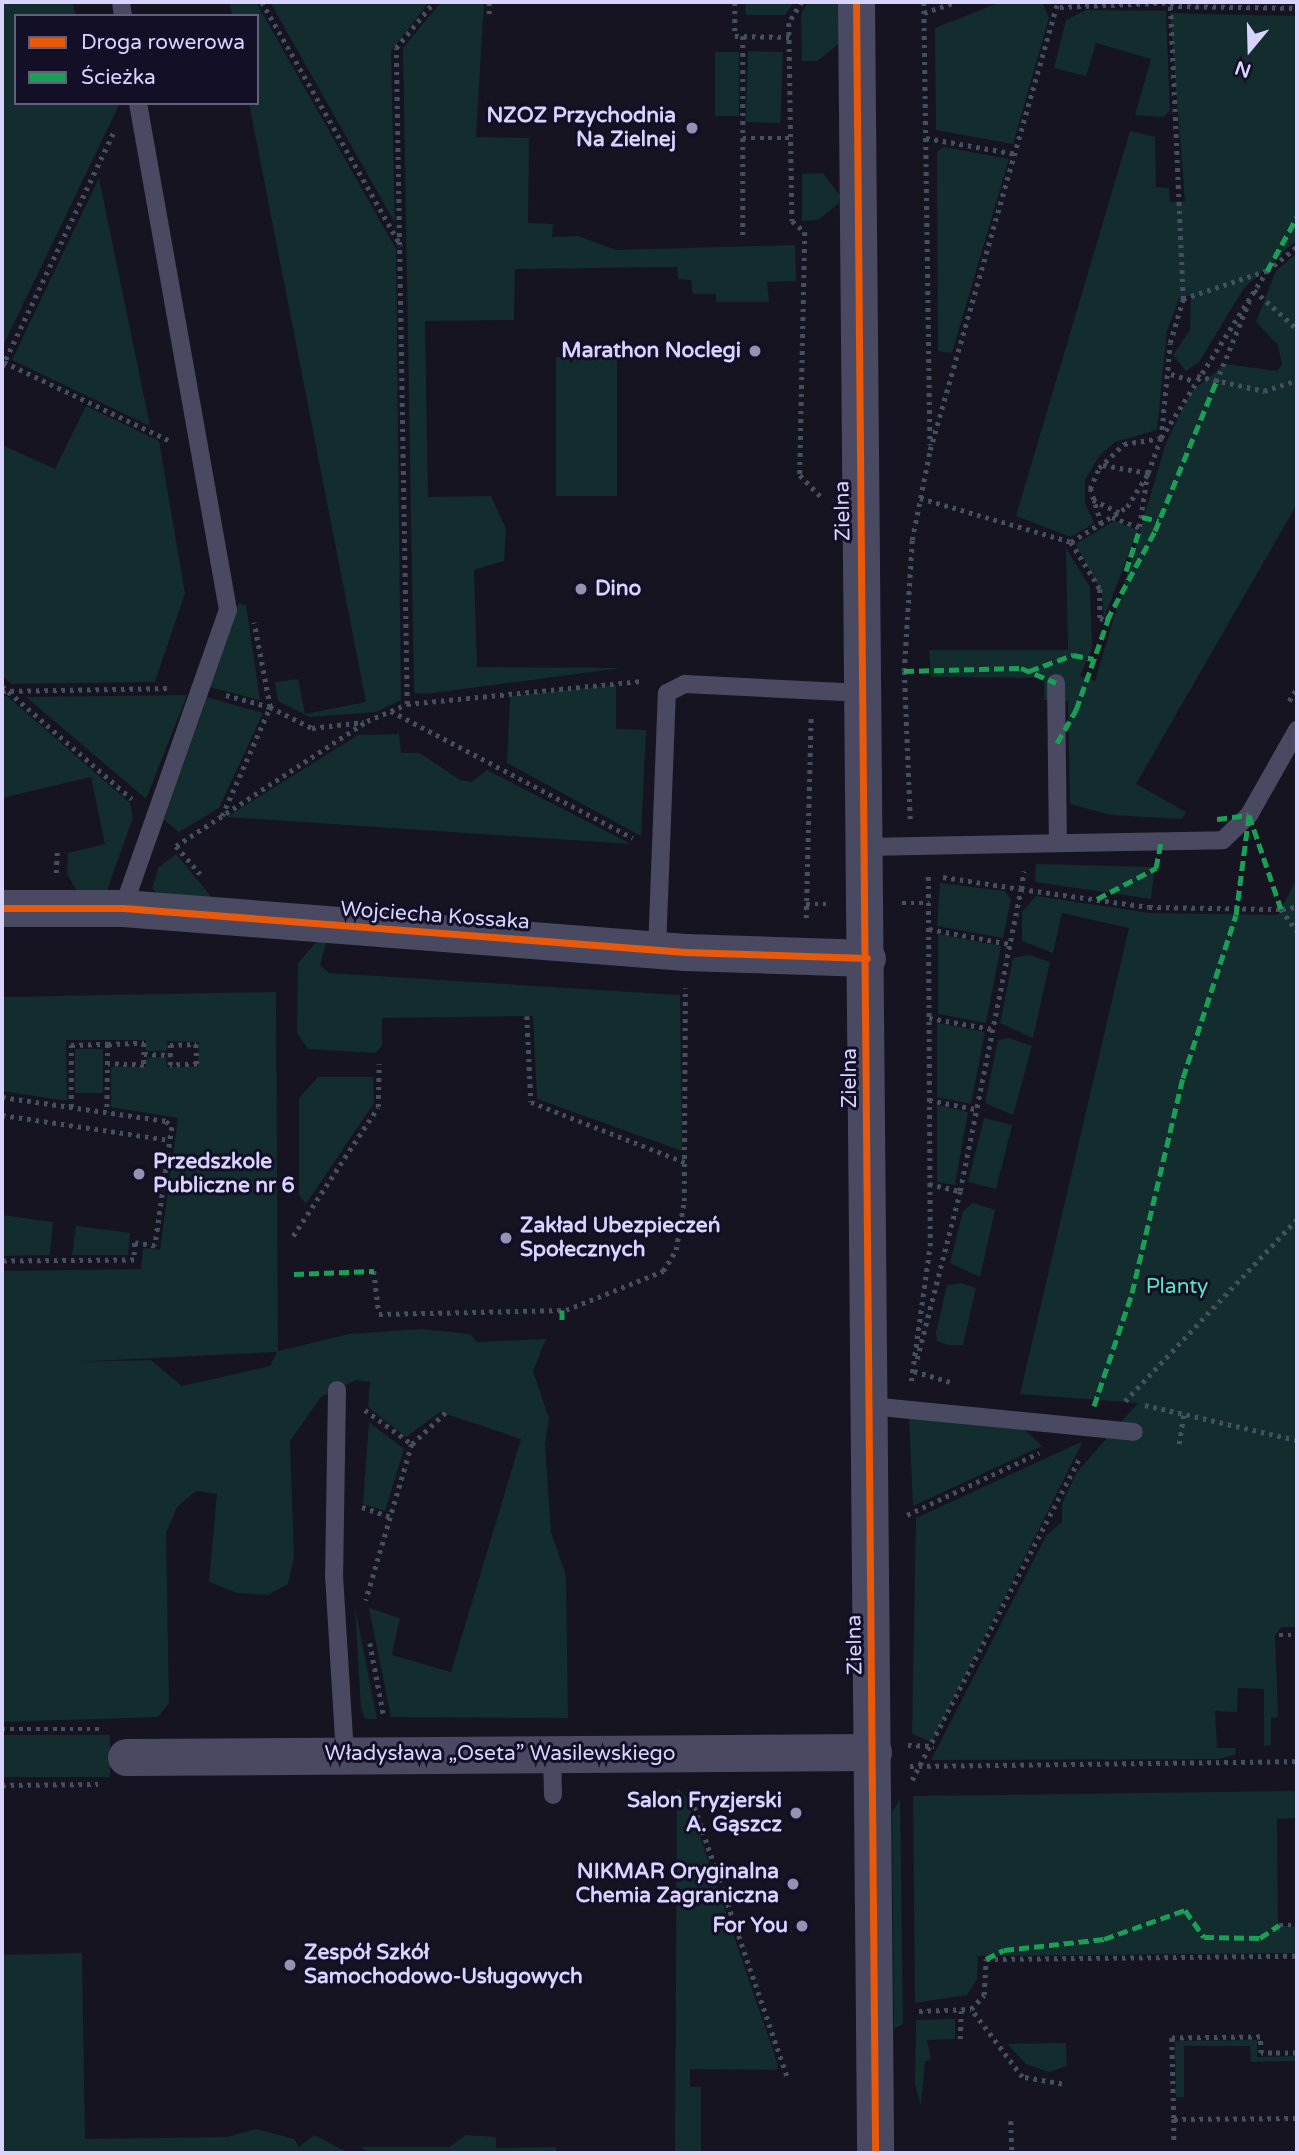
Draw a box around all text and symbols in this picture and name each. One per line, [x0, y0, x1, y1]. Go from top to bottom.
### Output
legend [14, 14, 259, 105]
north arrow [1215, 14, 1285, 84]
text: Droga rowerowa [81, 30, 245, 55]
text: N [1232, 56, 1254, 82]
text: Ścieżka [81, 65, 156, 90]
place label: NZOZ Przychodnia Na Zielnej [486, 103, 676, 153]
marker: NZOZ Przychodnia Na Zielnej [682, 118, 702, 138]
place label: Marathon Noclegi [561, 338, 741, 364]
marker: Marathon Noclegi [747, 343, 763, 359]
street label: Zielna [830, 481, 856, 541]
place label: Dino [595, 576, 641, 602]
marker: Dino [573, 581, 589, 597]
street label: Wojciecha Kossaka [339, 897, 531, 935]
street label: Zielna [837, 1048, 863, 1108]
place label: Przedszkole Publiczne nr 6 [153, 1149, 295, 1199]
marker: Przedszkole Publiczne nr 6 [131, 1166, 147, 1182]
place label: Zakład Ubezpieczeń Społecznych [520, 1213, 721, 1263]
marker: Zakład Ubezpieczeń Społecznych [498, 1230, 514, 1246]
park label: Planty [1146, 1274, 1208, 1300]
street label: Zielna [842, 1615, 868, 1675]
street label: Władysława „Oseta” Wasilewskiego [324, 1741, 676, 1767]
place label: Salon Fryzjerski A. Gąszcz [627, 1788, 782, 1838]
marker: Salon Fryzjerski A. Gąszcz [788, 1805, 804, 1821]
place label: NIKMAR Oryginalna Chemia Zagraniczna [575, 1859, 779, 1909]
marker: NIKMAR Oryginalna Chemia Zagraniczna [785, 1876, 801, 1892]
place label: For You [712, 1913, 788, 1939]
marker: For You [794, 1918, 810, 1934]
place label: Zespół Szkół Samochodowo-Usługowych [304, 1940, 583, 1990]
marker: Zespół Szkół Samochodowo-Usługowych [282, 1957, 298, 1973]

